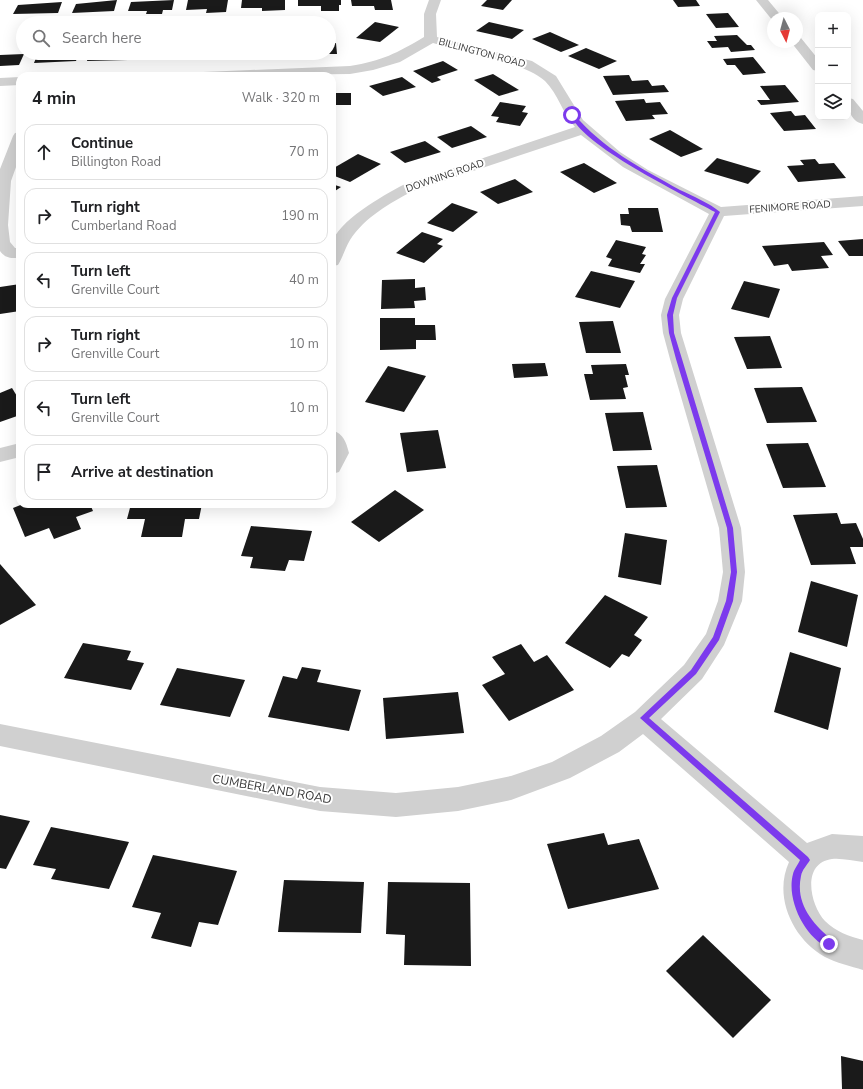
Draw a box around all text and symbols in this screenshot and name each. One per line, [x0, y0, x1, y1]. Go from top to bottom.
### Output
north arrow [767, 12, 803, 48]
map controls [815, 12, 851, 120]
button: + [815, 12, 851, 48]
search box [16, 16, 336, 60]
icon: search [30, 27, 52, 49]
text: Search here [62, 28, 142, 48]
street label: BILLINGTON ROAD [437, 35, 527, 71]
button: − [815, 48, 851, 84]
button: layers [815, 84, 851, 120]
text: 4 min [32, 87, 76, 110]
text: Walk · 320 m [242, 89, 320, 107]
route start [563, 106, 581, 124]
text: Continue [71, 133, 133, 153]
icon: ahead [33, 141, 55, 163]
text: 70 m [289, 143, 319, 161]
text: Billington Road [71, 153, 161, 171]
street label: DOWNING ROAD [404, 156, 486, 196]
text: Turn right [71, 197, 140, 217]
street label: FENIMORE ROAD [749, 197, 831, 217]
icon: right [33, 205, 55, 227]
text: 190 m [281, 207, 319, 225]
text: Cumberland Road [71, 217, 176, 235]
text: Turn left [71, 261, 130, 281]
icon: left [33, 269, 55, 291]
text: 40 m [289, 271, 319, 289]
text: Grenville Court [71, 281, 159, 299]
text: Turn right [71, 325, 140, 345]
icon: right [33, 333, 55, 355]
text: 10 m [289, 335, 319, 353]
text: Grenville Court [71, 345, 159, 363]
text: Turn left [71, 389, 130, 409]
icon: left [33, 397, 55, 419]
text: 10 m [289, 399, 319, 417]
text: Grenville Court [71, 409, 159, 427]
icon: arrive [33, 461, 55, 483]
text: Arrive at destination [71, 462, 214, 482]
street label: CUMBERLAND ROAD [211, 771, 333, 807]
route end [820, 935, 838, 953]

